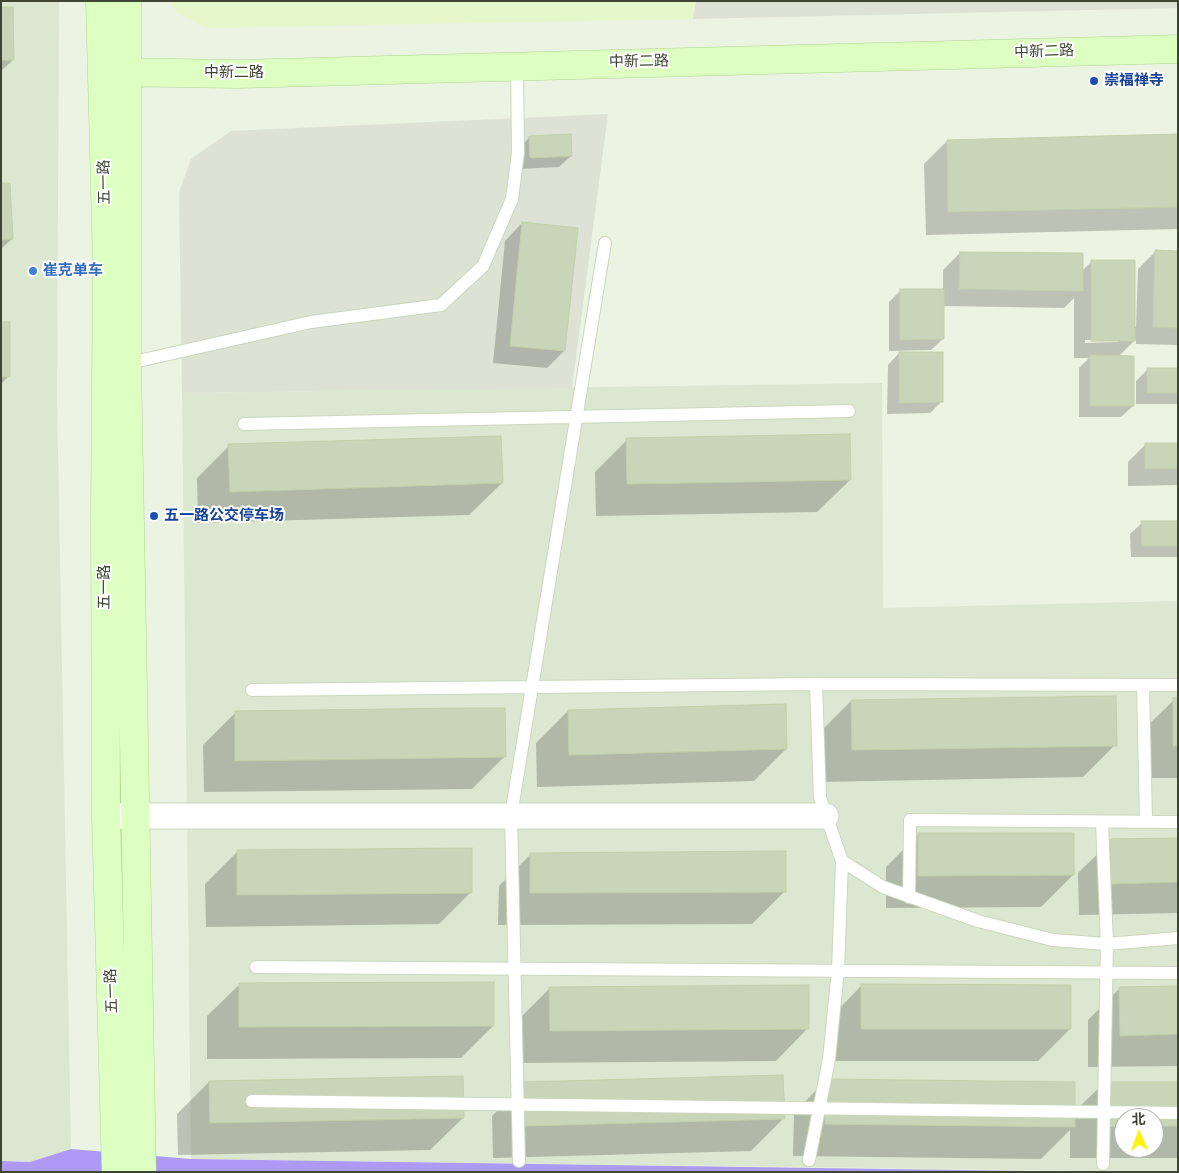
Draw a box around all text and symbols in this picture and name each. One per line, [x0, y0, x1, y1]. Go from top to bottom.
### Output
street label: 中新二路 [1014, 42, 1074, 62]
street label: 中新二路 [609, 52, 669, 72]
street label: 中新二路 [204, 64, 264, 82]
place label: 崇福禅寺 [1104, 72, 1164, 90]
marker: 崇福禅寺 [1088, 75, 1100, 87]
street label: 五一路 [96, 159, 114, 205]
place label: 崔克单车 [43, 262, 103, 280]
marker: 崔克单车 [27, 265, 39, 277]
place label: 五一路公交停车场 [164, 507, 284, 525]
marker: 五一路公交停车场 [148, 510, 160, 522]
street label: 五一路 [96, 565, 114, 609]
street label: 五一路 [102, 968, 122, 1014]
north arrow [1114, 1108, 1164, 1158]
text: 北 [1131, 1110, 1146, 1128]

